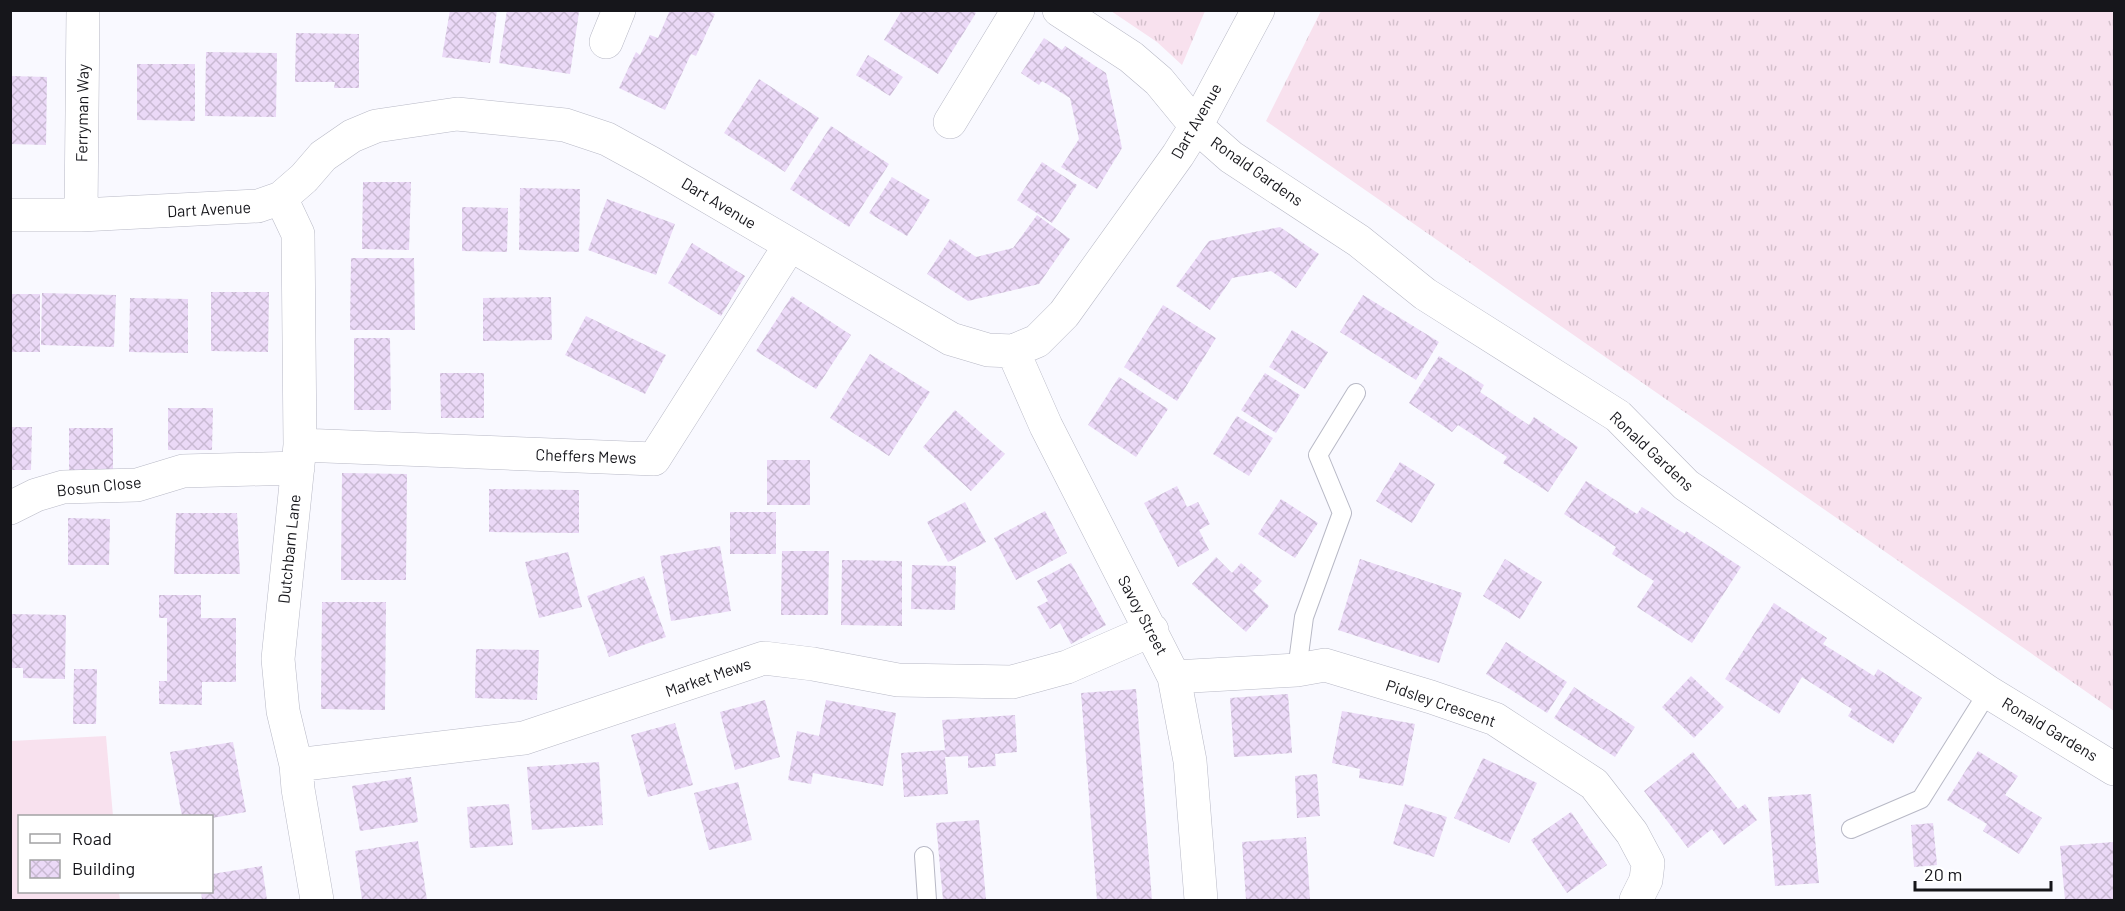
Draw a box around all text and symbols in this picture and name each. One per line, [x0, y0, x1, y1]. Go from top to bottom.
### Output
street label: Ferryman Way [71, 63, 92, 162]
street label: Dart Avenue [1166, 80, 1225, 162]
street label: Ronald Gardens [1208, 132, 1307, 209]
street label: Dart Avenue [678, 173, 760, 232]
street label: Dart Avenue [167, 197, 251, 220]
street label: Ronald Gardens [1606, 407, 1698, 494]
street label: Cheffers Mews [535, 444, 637, 467]
street label: Bosun Close [56, 472, 142, 499]
street label: Dutchbarn Lane [273, 493, 304, 604]
street label: Savoy Street [1115, 572, 1172, 658]
street label: Market Mews [663, 653, 753, 700]
street label: Pidsley Crescent [1384, 675, 1499, 730]
street label: Ronald Gardens [1999, 693, 2101, 765]
legend [18, 815, 213, 893]
text: Road [72, 827, 112, 849]
scale bar [1915, 854, 2052, 892]
text: Building [72, 857, 135, 879]
text: 20 m [1924, 863, 1962, 885]

